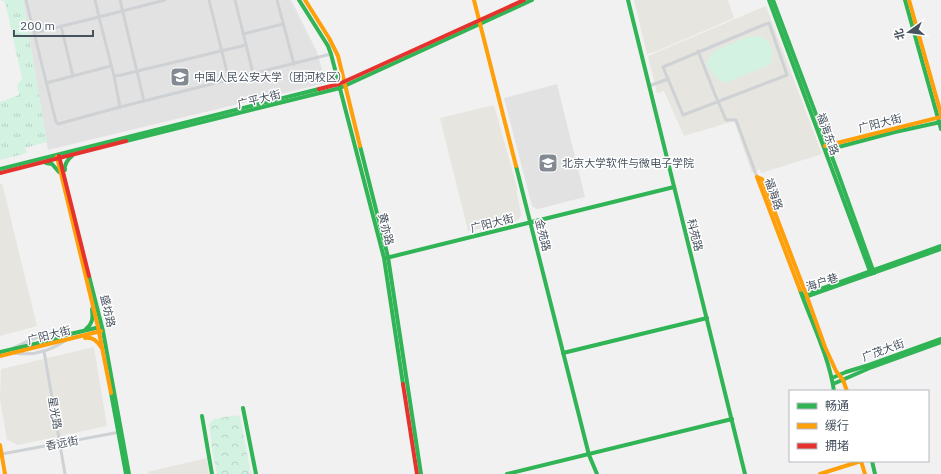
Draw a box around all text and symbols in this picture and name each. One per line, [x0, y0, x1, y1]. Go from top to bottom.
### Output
scale bar [14, 12, 93, 38]
north arrow [889, 12, 929, 52]
text: 200 m [20, 18, 55, 33]
text: 北 [891, 27, 907, 41]
school or university icon: 中国人民公安大学（团河校区） [169, 66, 191, 88]
place label: 中国人民公安大学（团河校区） [194, 70, 348, 84]
street label: 广平大街 [236, 87, 282, 111]
street label: 福海东路 [814, 111, 842, 157]
street label: 广阳大街 [857, 111, 903, 135]
school or university icon: 北京大学软件与微电子学院 [537, 152, 559, 174]
place label: 北京大学软件与微电子学院 [562, 156, 694, 170]
street label: 福海路 [762, 176, 786, 212]
street label: 黄亦路 [375, 211, 397, 247]
street label: 广阳大街 [469, 211, 515, 235]
street label: 金苑路 [532, 217, 554, 253]
street label: 科苑路 [684, 217, 706, 253]
street label: 海户巷 [804, 270, 840, 294]
street label: 盛坊路 [97, 293, 119, 329]
street label: 广阳大街 [26, 323, 72, 347]
street label: 广茂大街 [860, 336, 906, 364]
legend [789, 390, 929, 462]
street label: 星光路 [45, 396, 65, 430]
text: 畅通 [825, 398, 849, 413]
text: 缓行 [825, 418, 849, 433]
street label: 香远街 [44, 433, 80, 453]
text: 拥堵 [825, 438, 849, 453]

